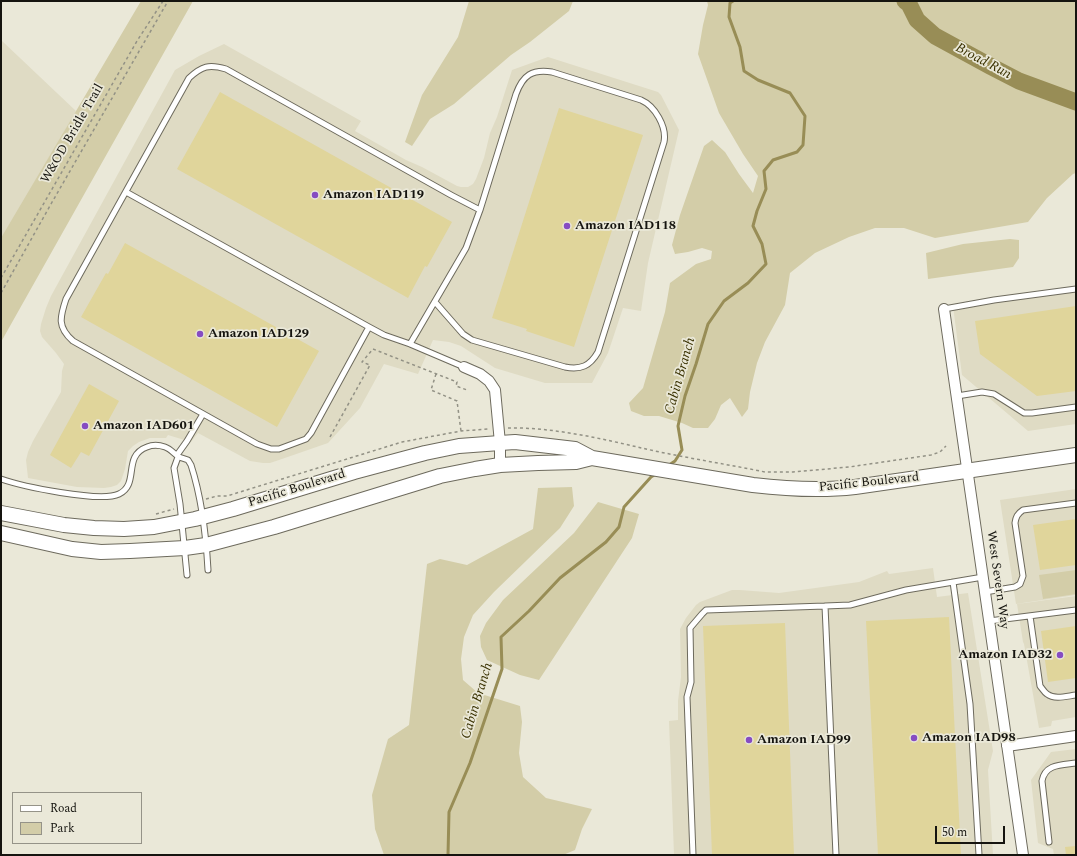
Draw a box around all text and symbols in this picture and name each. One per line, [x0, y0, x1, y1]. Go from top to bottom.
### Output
water label: Broad Run [952, 40, 1014, 84]
street label: W&OD Bridle Trail [38, 82, 108, 186]
place label: Amazon IAD119 [323, 187, 424, 203]
marker: Amazon IAD119 [310, 190, 320, 200]
place label: Amazon IAD118 [575, 218, 676, 234]
marker: Amazon IAD118 [562, 221, 572, 231]
place label: Amazon IAD129 [208, 326, 309, 342]
marker: Amazon IAD129 [195, 329, 205, 339]
water label: Cabin Branch [662, 336, 700, 416]
place label: Amazon IAD601 [93, 418, 194, 434]
marker: Amazon IAD601 [80, 421, 90, 431]
street label: Pacific Boulevard [247, 467, 347, 511]
street label: Pacific Boulevard [818, 470, 920, 496]
street label: West Severn Way [982, 530, 1012, 630]
place label: Amazon IAD32 [958, 647, 1052, 663]
marker: Amazon IAD32 [1055, 650, 1065, 660]
water label: Cabin Branch [458, 661, 498, 741]
place label: Amazon IAD98 [922, 730, 1016, 746]
place label: Amazon IAD99 [757, 732, 851, 748]
marker: Amazon IAD98 [909, 733, 919, 743]
marker: Amazon IAD99 [744, 735, 754, 745]
legend [12, 792, 142, 844]
text: Road [50, 799, 77, 818]
scale bar [937, 818, 1007, 844]
text: Park [50, 819, 75, 838]
text: 50 m [942, 823, 967, 842]

